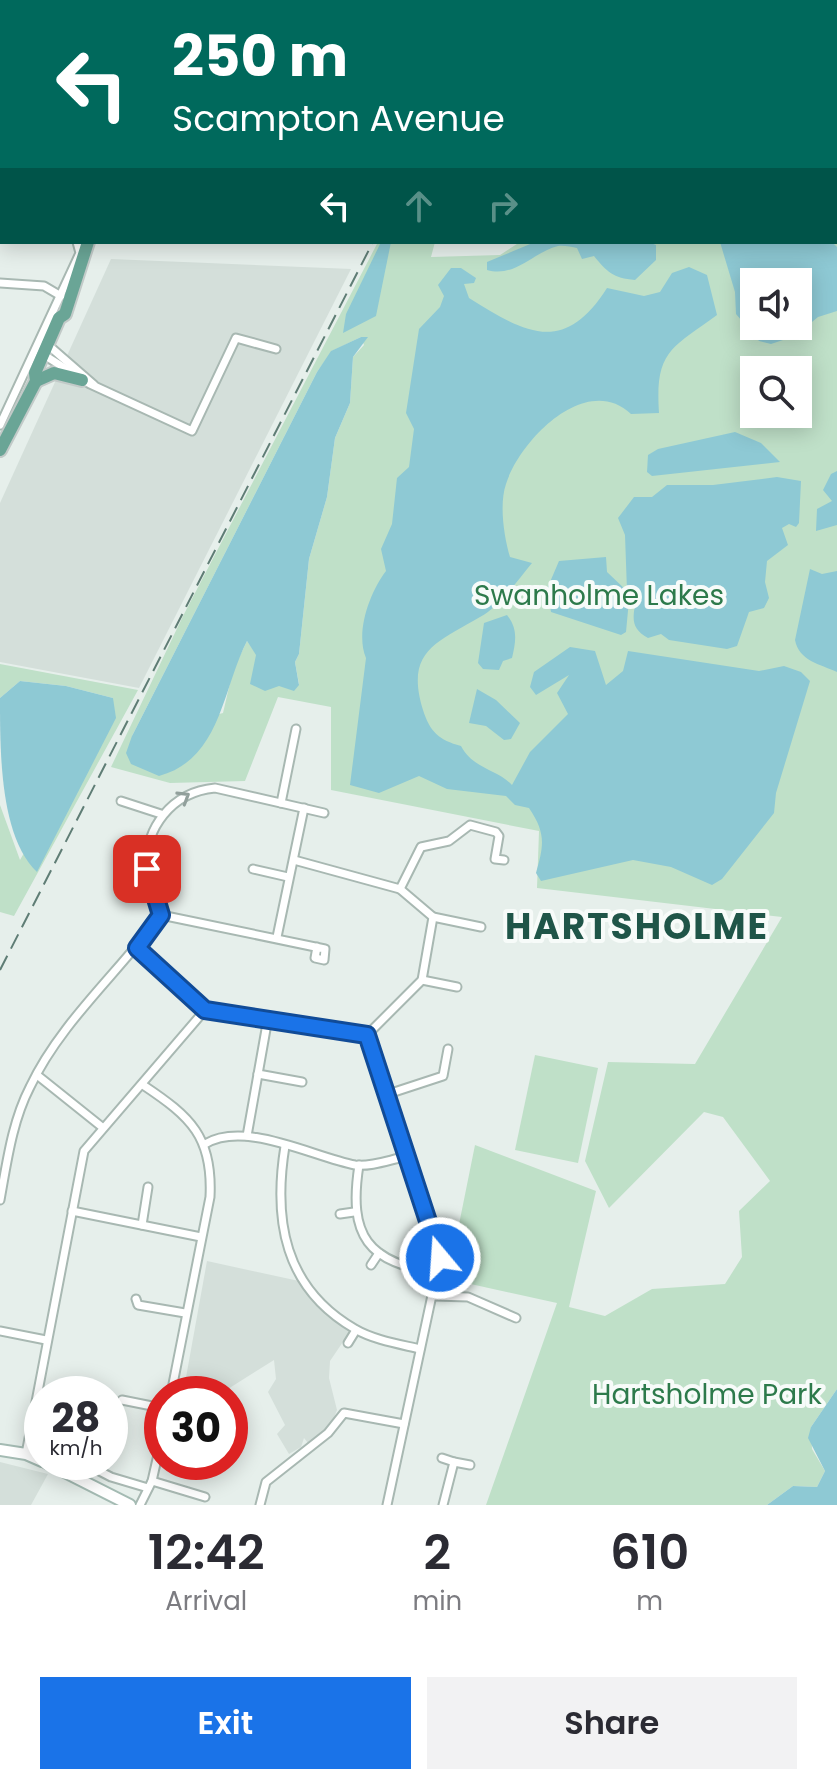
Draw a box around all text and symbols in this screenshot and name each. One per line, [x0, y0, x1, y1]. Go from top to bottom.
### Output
text: 250 m [172, 17, 348, 96]
icon: left [40, 32, 144, 136]
text: Scampton Avenue [172, 93, 505, 144]
icon: left [313, 184, 357, 228]
icon: ahead [397, 184, 441, 228]
icon: right [481, 184, 525, 228]
map controls [740, 268, 812, 428]
button: sound [740, 268, 812, 340]
button: search [740, 356, 812, 428]
park label: Swanholme Lakes [474, 576, 724, 615]
one-way arrow [175, 792, 190, 807]
pin [113, 835, 181, 903]
icon: arrive [125, 847, 169, 891]
district label: HARTSHOLME [505, 901, 769, 952]
position arrow [398, 1216, 482, 1300]
park label: Hartsholme Park [592, 1375, 823, 1414]
speed limit sign: 30 [144, 1376, 248, 1480]
text: 28 [52, 1390, 100, 1446]
text: km/h [49, 1434, 103, 1462]
text: 12:42 [148, 1519, 265, 1586]
text: 2 [424, 1519, 451, 1586]
text: 610 [610, 1519, 689, 1586]
text: Arrival [165, 1583, 247, 1619]
text: min [412, 1583, 462, 1619]
text: m [636, 1583, 663, 1619]
button: Exit [40, 1677, 411, 1769]
button: Share [427, 1677, 797, 1769]

